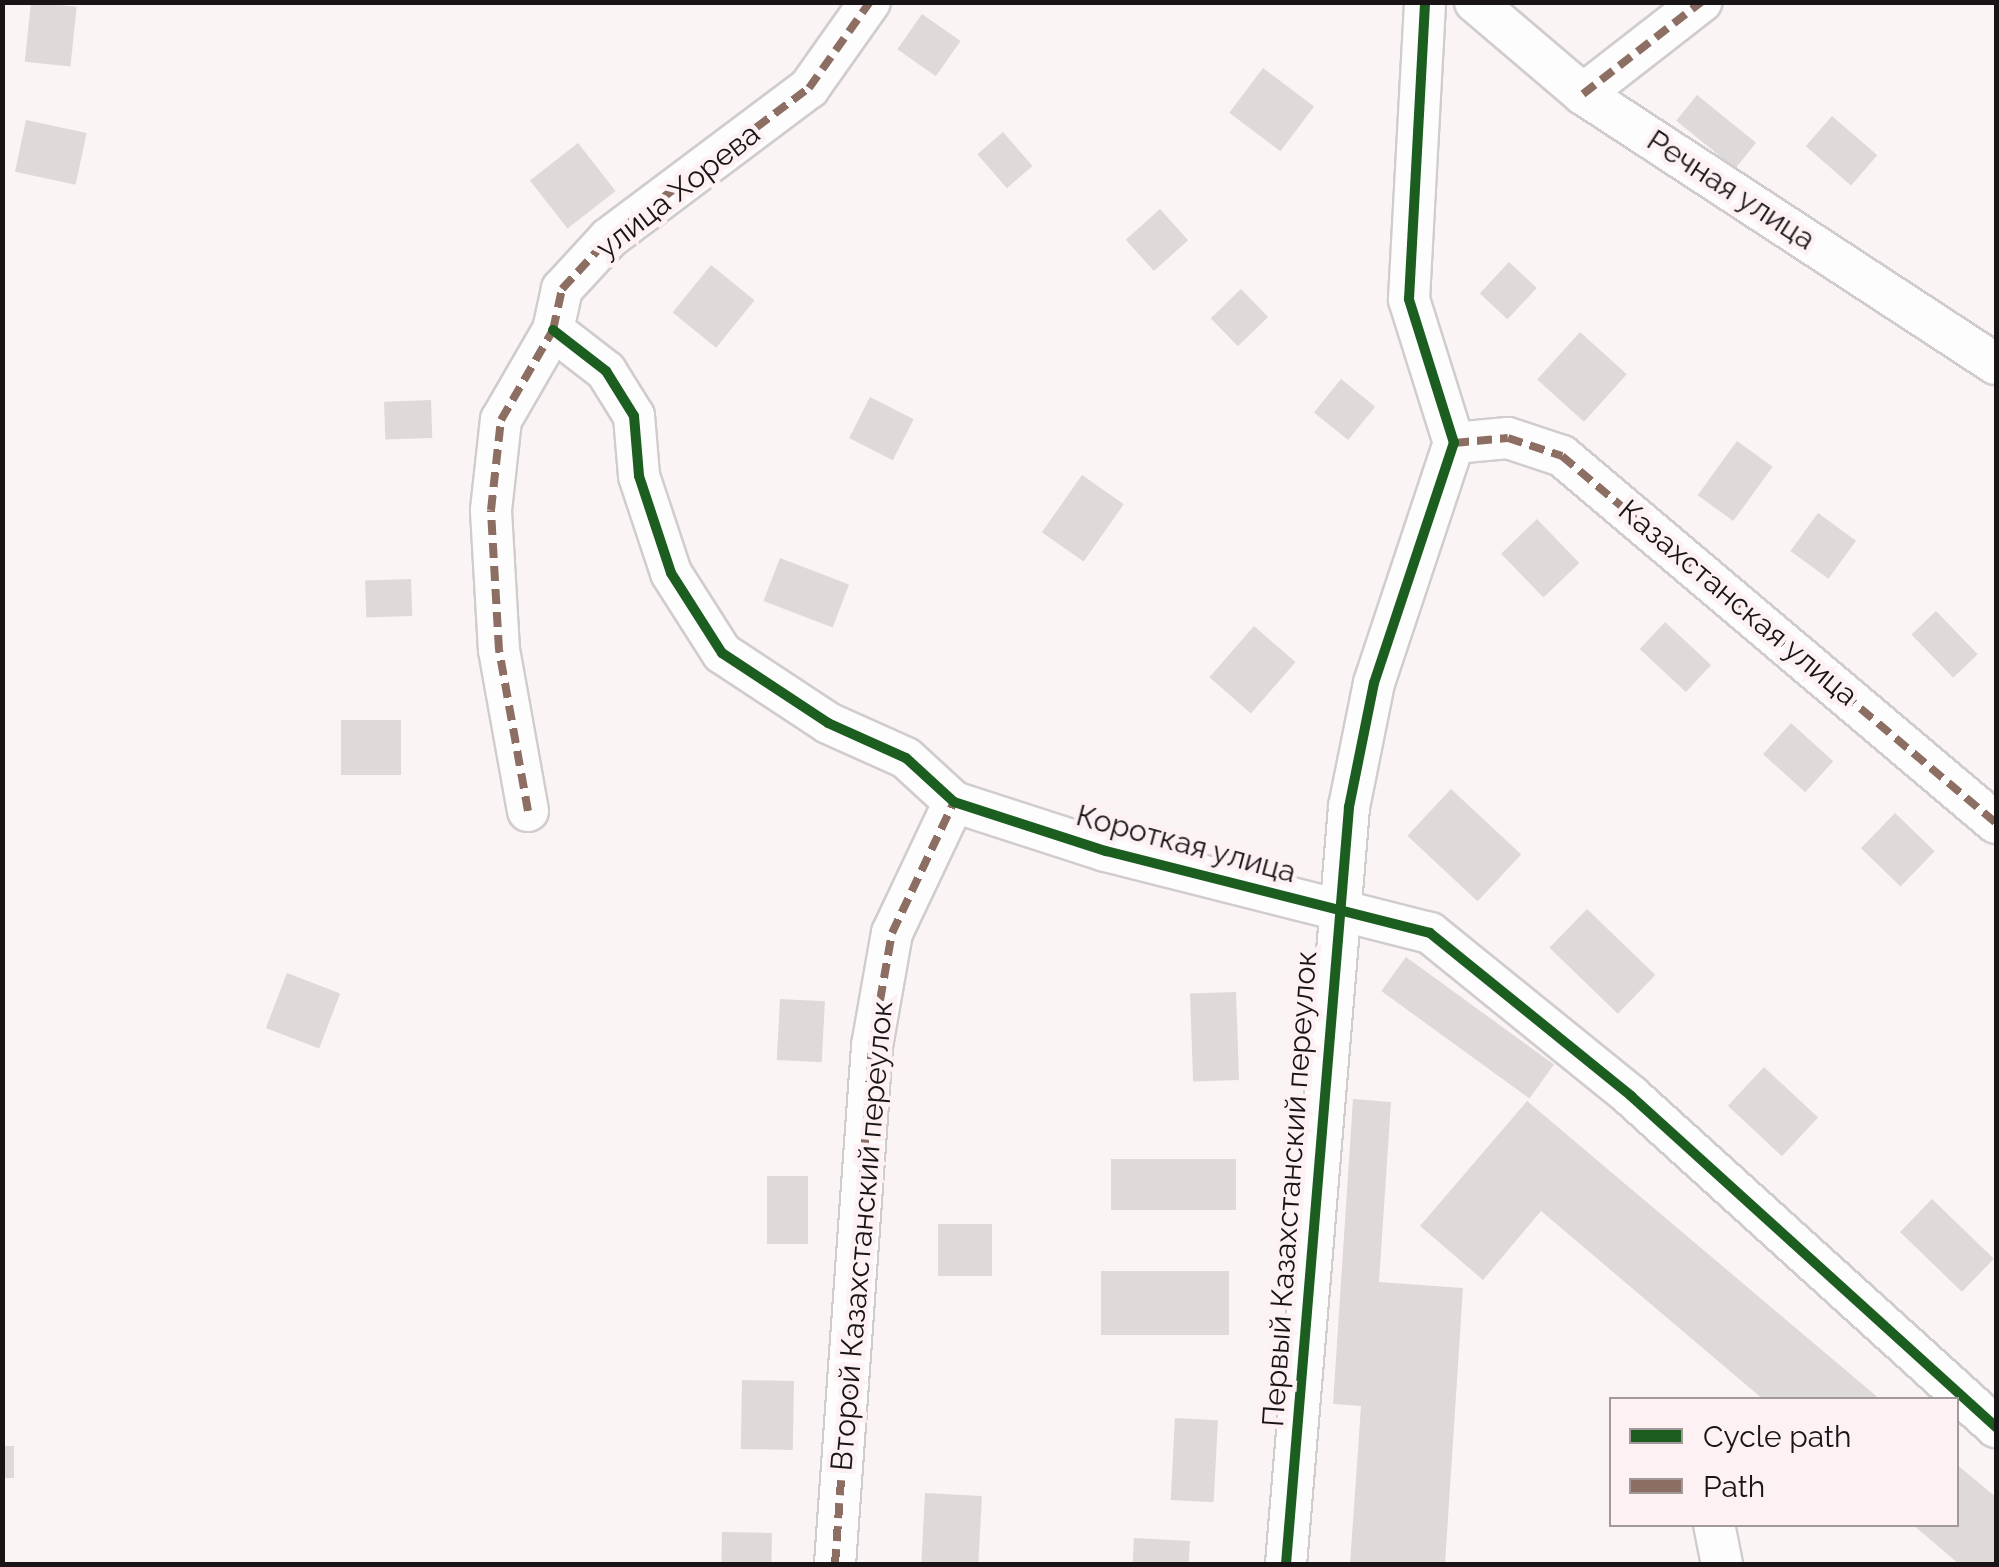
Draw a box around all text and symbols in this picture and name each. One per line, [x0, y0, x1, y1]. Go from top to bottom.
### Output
street label: улица Хорева [589, 116, 767, 266]
street label: Речная улица [1640, 122, 1822, 258]
street label: Казахстанская улица [1611, 492, 1865, 714]
street label: Короткая улица [1072, 797, 1300, 891]
street label: Первый Казахстанский переулок [1255, 950, 1325, 1428]
street label: Второй Казахстанский переулок [824, 1000, 900, 1472]
legend [1609, 1397, 1959, 1527]
text: Cycle path [1703, 1419, 1851, 1454]
text: Path [1703, 1469, 1765, 1504]

